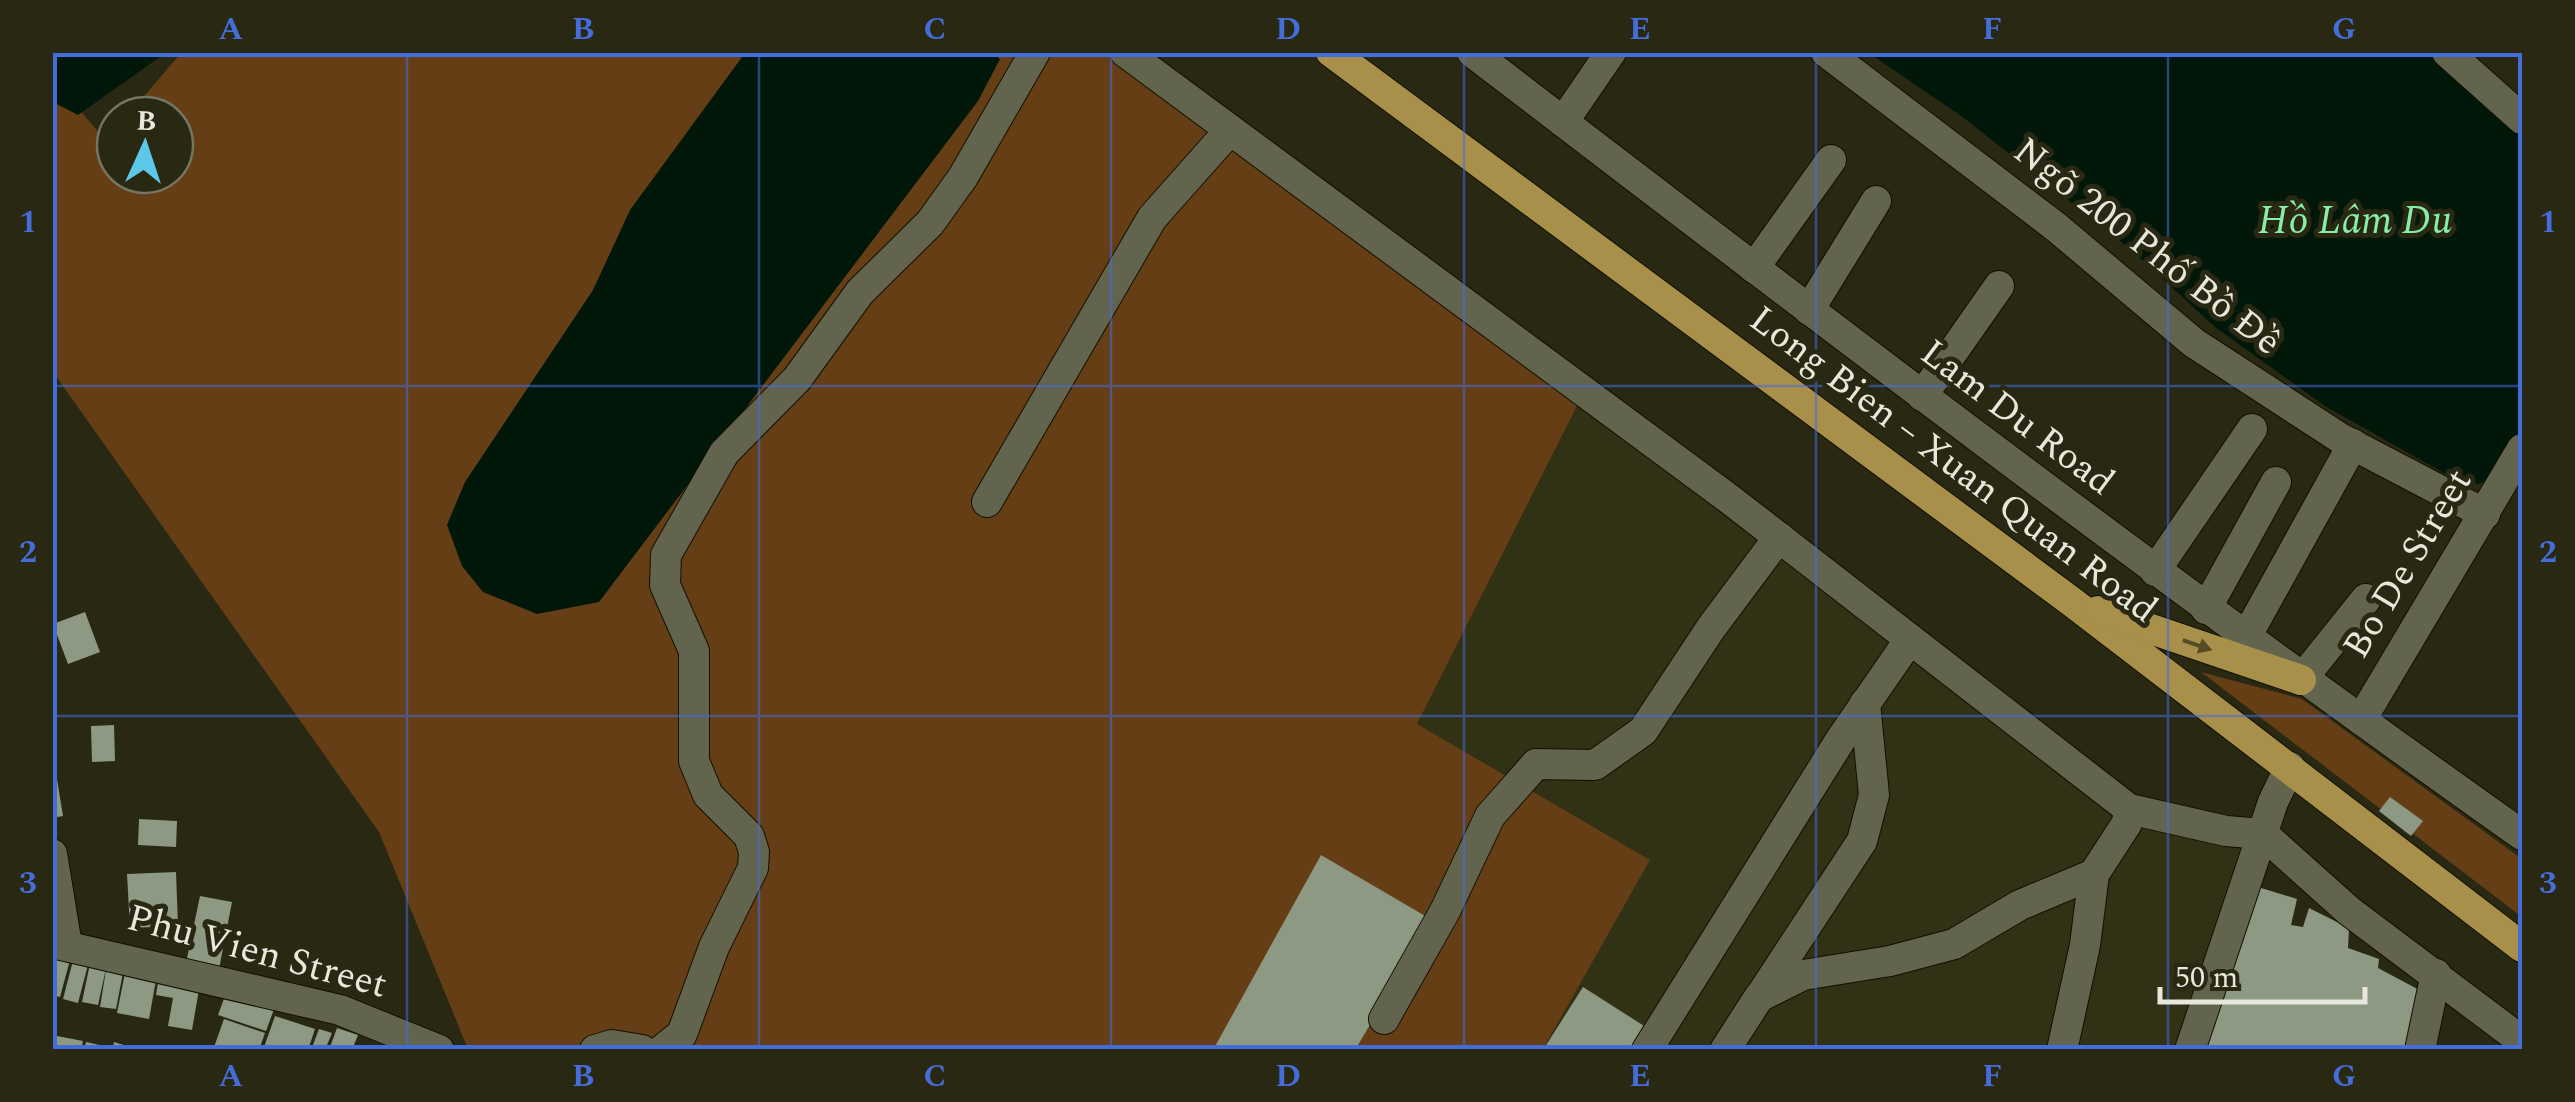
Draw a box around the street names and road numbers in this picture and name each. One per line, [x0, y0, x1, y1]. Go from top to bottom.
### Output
street label: Ngõ 200 Phố Bồ Đề [2000, 124, 2294, 370]
street label: Long Bien – Xuan Quan Road [1736, 292, 2170, 638]
street label: Lam Du Road [1907, 325, 2127, 511]
street label: Bo De Street [2328, 458, 2488, 670]
street label: Phu Vien Street [121, 889, 393, 1015]

